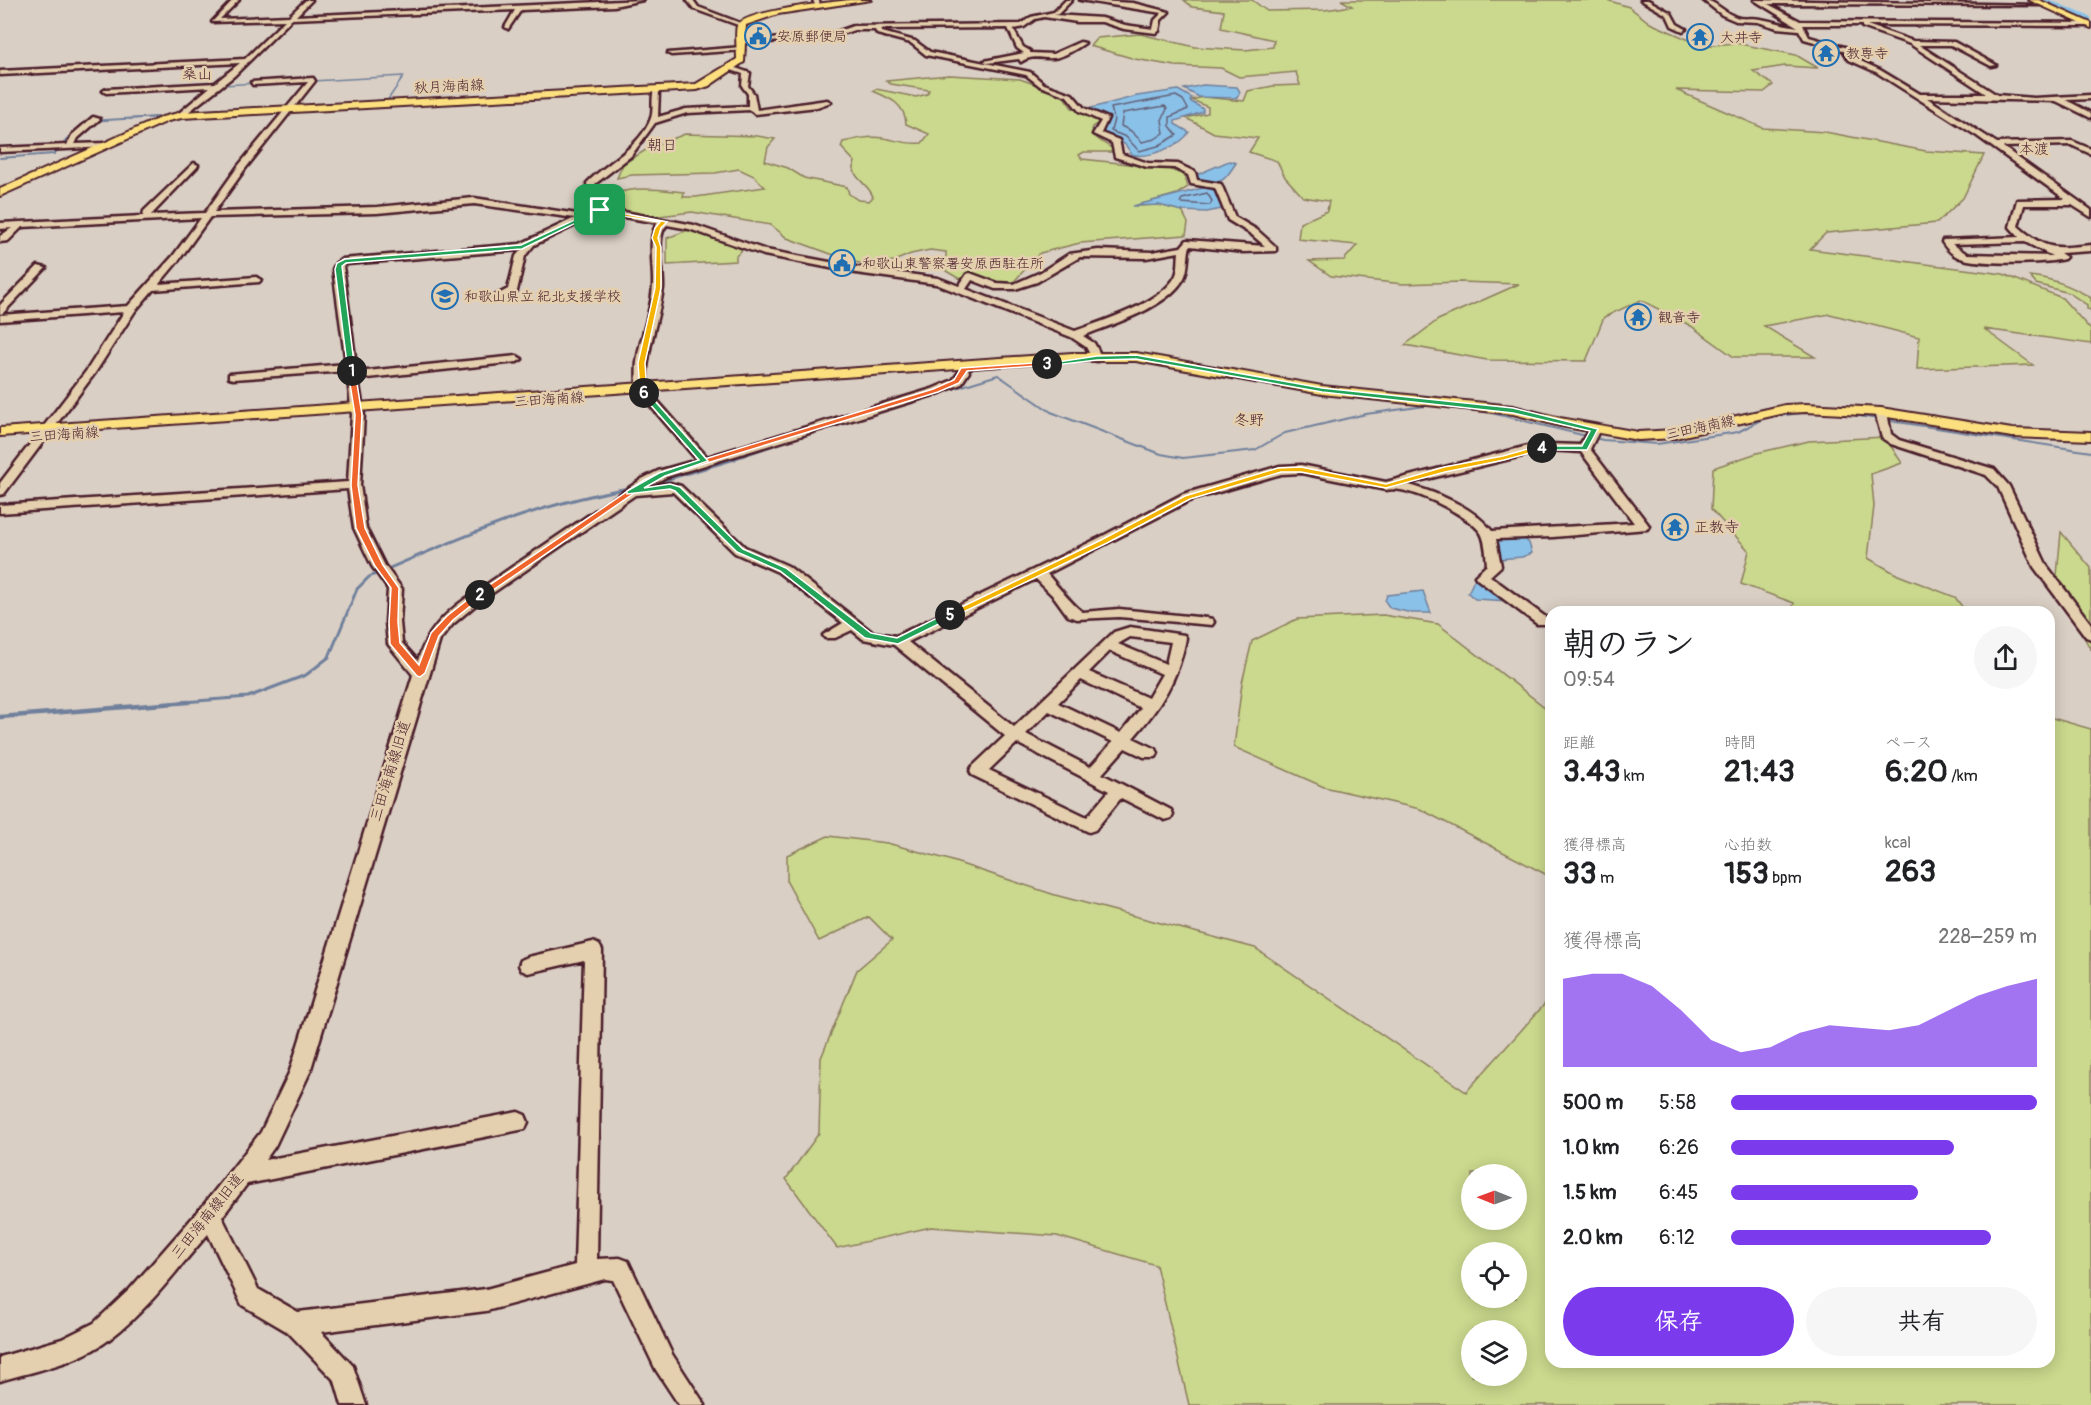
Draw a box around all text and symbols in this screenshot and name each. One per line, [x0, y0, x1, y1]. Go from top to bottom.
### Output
public building icon: 安原郵便局 [743, 21, 773, 51]
temple icon: 大井寺 [1685, 22, 1715, 52]
place label: 安原郵便局 [777, 28, 847, 45]
place label: 大井寺 [1720, 29, 1762, 46]
temple icon: 教専寺 [1811, 38, 1841, 68]
place label: 教専寺 [1846, 45, 1888, 62]
district label: 桑山 [182, 65, 212, 84]
street label: 秋月海南線 [414, 76, 484, 97]
district label: 朝日 [647, 136, 677, 155]
district label: 本渡 [2019, 140, 2049, 159]
pin [574, 184, 625, 235]
icon: arrive [583, 193, 616, 226]
public building icon: 和歌山東警察署安原西駐在所 [827, 248, 857, 278]
place label: 和歌山東警察署安原西駐在所 [862, 255, 1044, 272]
school or university icon: 和歌山県立 紀北支援学校 [430, 281, 460, 311]
place label: 和歌山県立 紀北支援学校 [464, 288, 621, 305]
temple icon: 観音寺 [1623, 302, 1653, 332]
place label: 観音寺 [1658, 309, 1700, 326]
pin: 3 [1032, 349, 1062, 379]
text: 3 [1043, 354, 1051, 374]
pin: 1 [337, 356, 367, 386]
text: 1 [349, 361, 355, 381]
pin: 6 [629, 378, 659, 408]
text: 6 [639, 383, 649, 403]
street label: 三田海南線 [514, 389, 585, 410]
district label: 冬野 [1234, 411, 1264, 430]
street label: 三田海南線 [1664, 412, 1736, 443]
street label: 三田海南線 [29, 424, 100, 445]
pin: 4 [1527, 433, 1557, 463]
text: 4 [1537, 438, 1547, 458]
temple icon: 正教寺 [1660, 512, 1690, 542]
place label: 正教寺 [1694, 518, 1739, 537]
pin: 2 [465, 580, 495, 610]
text: 2 [476, 585, 484, 605]
pin: 5 [935, 600, 965, 630]
text: 5 [946, 605, 954, 625]
text: 朝のラン [1563, 624, 1695, 665]
button: share [1974, 626, 2037, 689]
text: 09:54 [1563, 667, 1615, 692]
street label: 三田海南線旧道 [366, 718, 415, 824]
text: 距離 [1563, 733, 1595, 753]
text: 時間 [1724, 733, 1756, 753]
text: ペース [1885, 733, 1932, 753]
text: 3.43 [1563, 753, 1620, 790]
text: 21:43 [1724, 753, 1795, 790]
text: 6:20 [1885, 753, 1948, 790]
text: km [1620, 766, 1645, 786]
text: /km [1948, 766, 1978, 786]
text: kcal [1885, 833, 1911, 853]
text: 獲得標高 [1563, 835, 1627, 855]
text: 心拍数 [1724, 835, 1772, 855]
text: 263 [1885, 853, 1936, 890]
text: 33 [1563, 855, 1596, 892]
text: 153 [1724, 855, 1769, 892]
text: m [1596, 868, 1614, 888]
text: bpm [1769, 868, 1802, 888]
text: 228–259 m [1938, 924, 2037, 949]
text: 獲得標高 [1563, 928, 1643, 953]
text: 500 m [1563, 1090, 1623, 1115]
text: 5:58 [1659, 1090, 1696, 1115]
text: 1.0 km [1563, 1135, 1619, 1160]
text: 6:26 [1659, 1135, 1699, 1160]
north arrow [1461, 1164, 1527, 1230]
map controls [1461, 1164, 1527, 1386]
street label: 三田海南線旧道 [167, 1170, 248, 1263]
text: 1.5 km [1563, 1180, 1616, 1205]
text: 6:45 [1659, 1180, 1698, 1205]
text: 2.0 km [1563, 1225, 1623, 1250]
text: 6:12 [1659, 1225, 1695, 1250]
button: locate [1461, 1242, 1527, 1308]
button: 保存 [1563, 1287, 1794, 1356]
button: 共有 [1806, 1287, 2037, 1356]
button: layers [1461, 1320, 1527, 1386]

